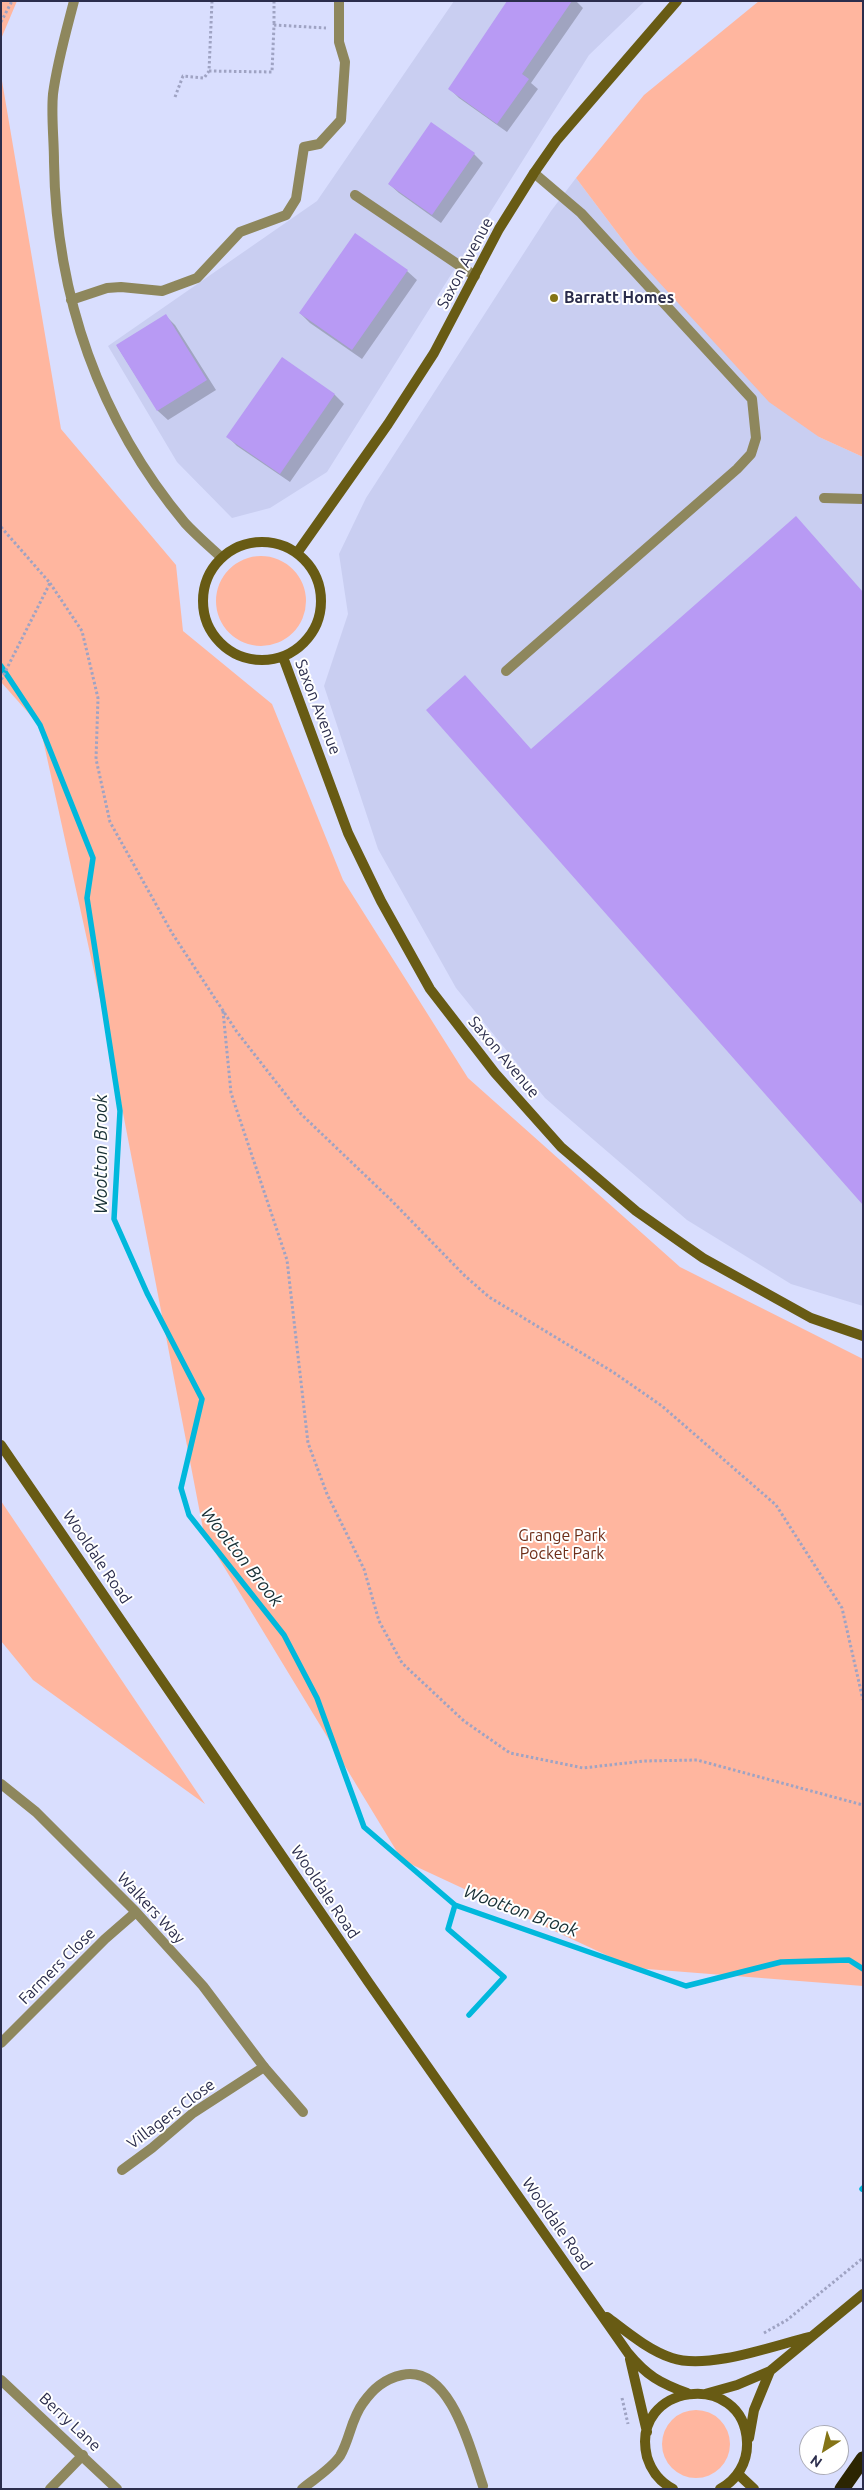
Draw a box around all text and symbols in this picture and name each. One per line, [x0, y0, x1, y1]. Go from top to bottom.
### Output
street label: Saxon Avenue [433, 214, 497, 312]
place label: Barratt Homes [564, 288, 674, 308]
marker: Barratt Homes [548, 292, 560, 304]
street label: Saxon Avenue [291, 657, 345, 757]
street label: Saxon Avenue [464, 1012, 544, 1102]
water label: Wootton Brook [90, 1094, 112, 1214]
water label: Wootton Brook [197, 1503, 287, 1611]
street label: Wooldale Road [59, 1507, 135, 1607]
park label: Grange Park Pocket Park [518, 1526, 606, 1564]
street label: Wooldale Road [287, 1842, 363, 1942]
street label: Walkers Way [113, 1868, 189, 1948]
water label: Wootton Brook [461, 1880, 581, 1942]
street label: Farmers Close [15, 1924, 99, 2008]
street label: Villagers Close [123, 2075, 219, 2153]
street label: Wooldale Road [518, 2174, 596, 2274]
street label: Berry Lane [35, 2389, 105, 2455]
north arrow [799, 2425, 849, 2475]
text: N [807, 2452, 825, 2471]

